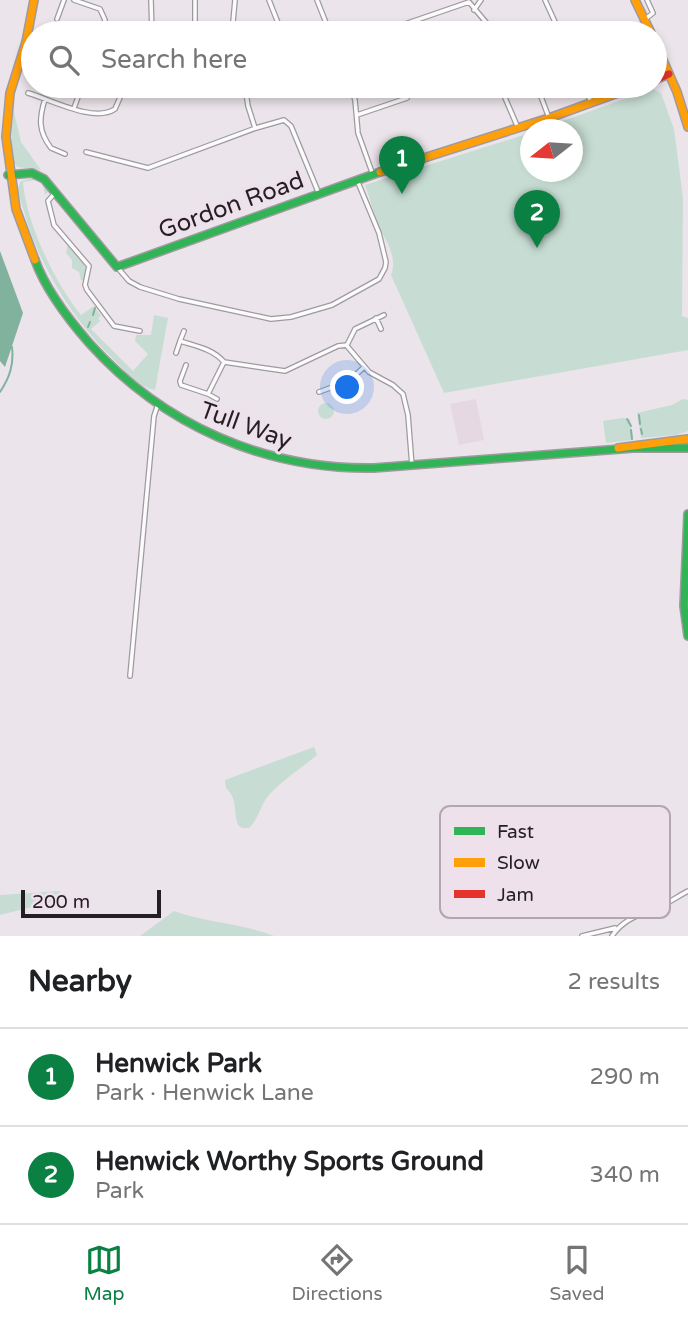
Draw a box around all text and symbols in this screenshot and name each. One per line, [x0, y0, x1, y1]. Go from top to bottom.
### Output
search box [21, 21, 667, 98]
icon: search [45, 41, 83, 79]
text: Search here [101, 44, 247, 75]
north arrow [520, 119, 583, 182]
pin: 1 [379, 136, 425, 194]
street label: Gordon Road [155, 166, 308, 245]
pin: 2 [514, 190, 560, 248]
your location [330, 370, 364, 404]
street label: Tull Way [196, 396, 296, 455]
legend [440, 806, 670, 918]
text: Fast [497, 821, 534, 843]
text: Slow [497, 852, 540, 874]
text: Jam [497, 884, 534, 906]
scale bar [21, 887, 161, 919]
text: 200 m [32, 891, 90, 913]
text: Nearby [28, 963, 132, 1000]
text: 2 results [567, 968, 660, 996]
text: Henwick Park [95, 1048, 262, 1079]
text: 1 [44, 1063, 58, 1091]
text: 290 m [590, 1063, 660, 1091]
text: Park · Henwick Lane [95, 1079, 314, 1107]
text: Henwick Worthy Sports Ground [95, 1146, 484, 1177]
text: 2 [44, 1161, 58, 1189]
text: 340 m [590, 1161, 660, 1189]
text: Park [95, 1177, 144, 1205]
tab: Map [84, 1241, 125, 1305]
tab: Directions [292, 1241, 383, 1305]
tab: Saved [550, 1241, 604, 1305]

